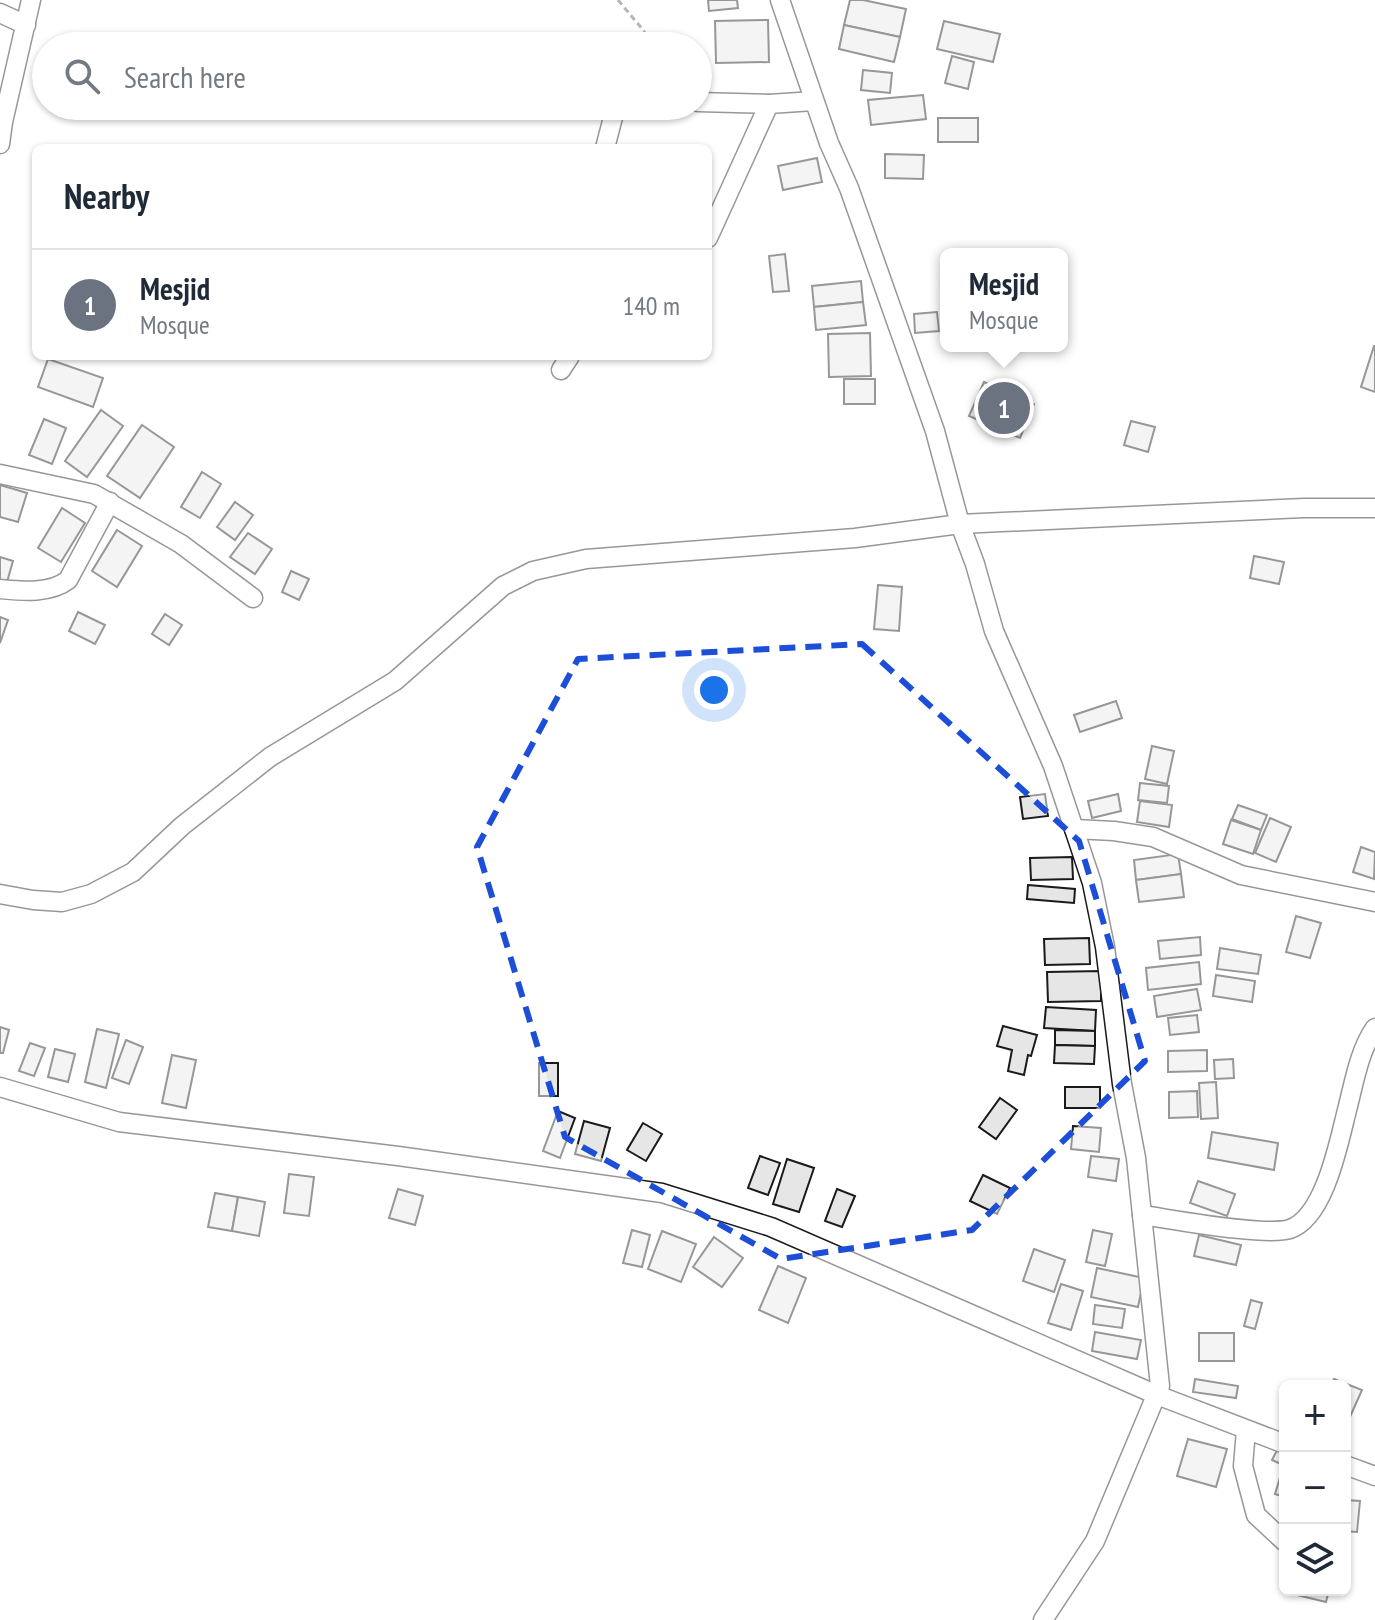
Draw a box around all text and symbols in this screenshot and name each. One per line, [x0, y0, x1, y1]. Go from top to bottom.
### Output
search box [32, 32, 712, 120]
icon: search [60, 54, 104, 98]
text: Search here [124, 57, 246, 96]
text: Nearby [64, 174, 149, 218]
popup [940, 248, 1068, 352]
text: Mesjid [969, 264, 1039, 303]
text: Mesjid [140, 269, 210, 308]
text: 1 [84, 289, 96, 322]
text: 140 m [622, 289, 680, 322]
text: Mosque [969, 303, 1039, 336]
text: Mosque [140, 308, 210, 341]
pin: 1 [978, 378, 1030, 438]
your location [694, 670, 734, 710]
map controls [1279, 1380, 1351, 1596]
button: + [1279, 1380, 1351, 1452]
button: − [1279, 1452, 1351, 1524]
button: layers [1279, 1524, 1351, 1596]

